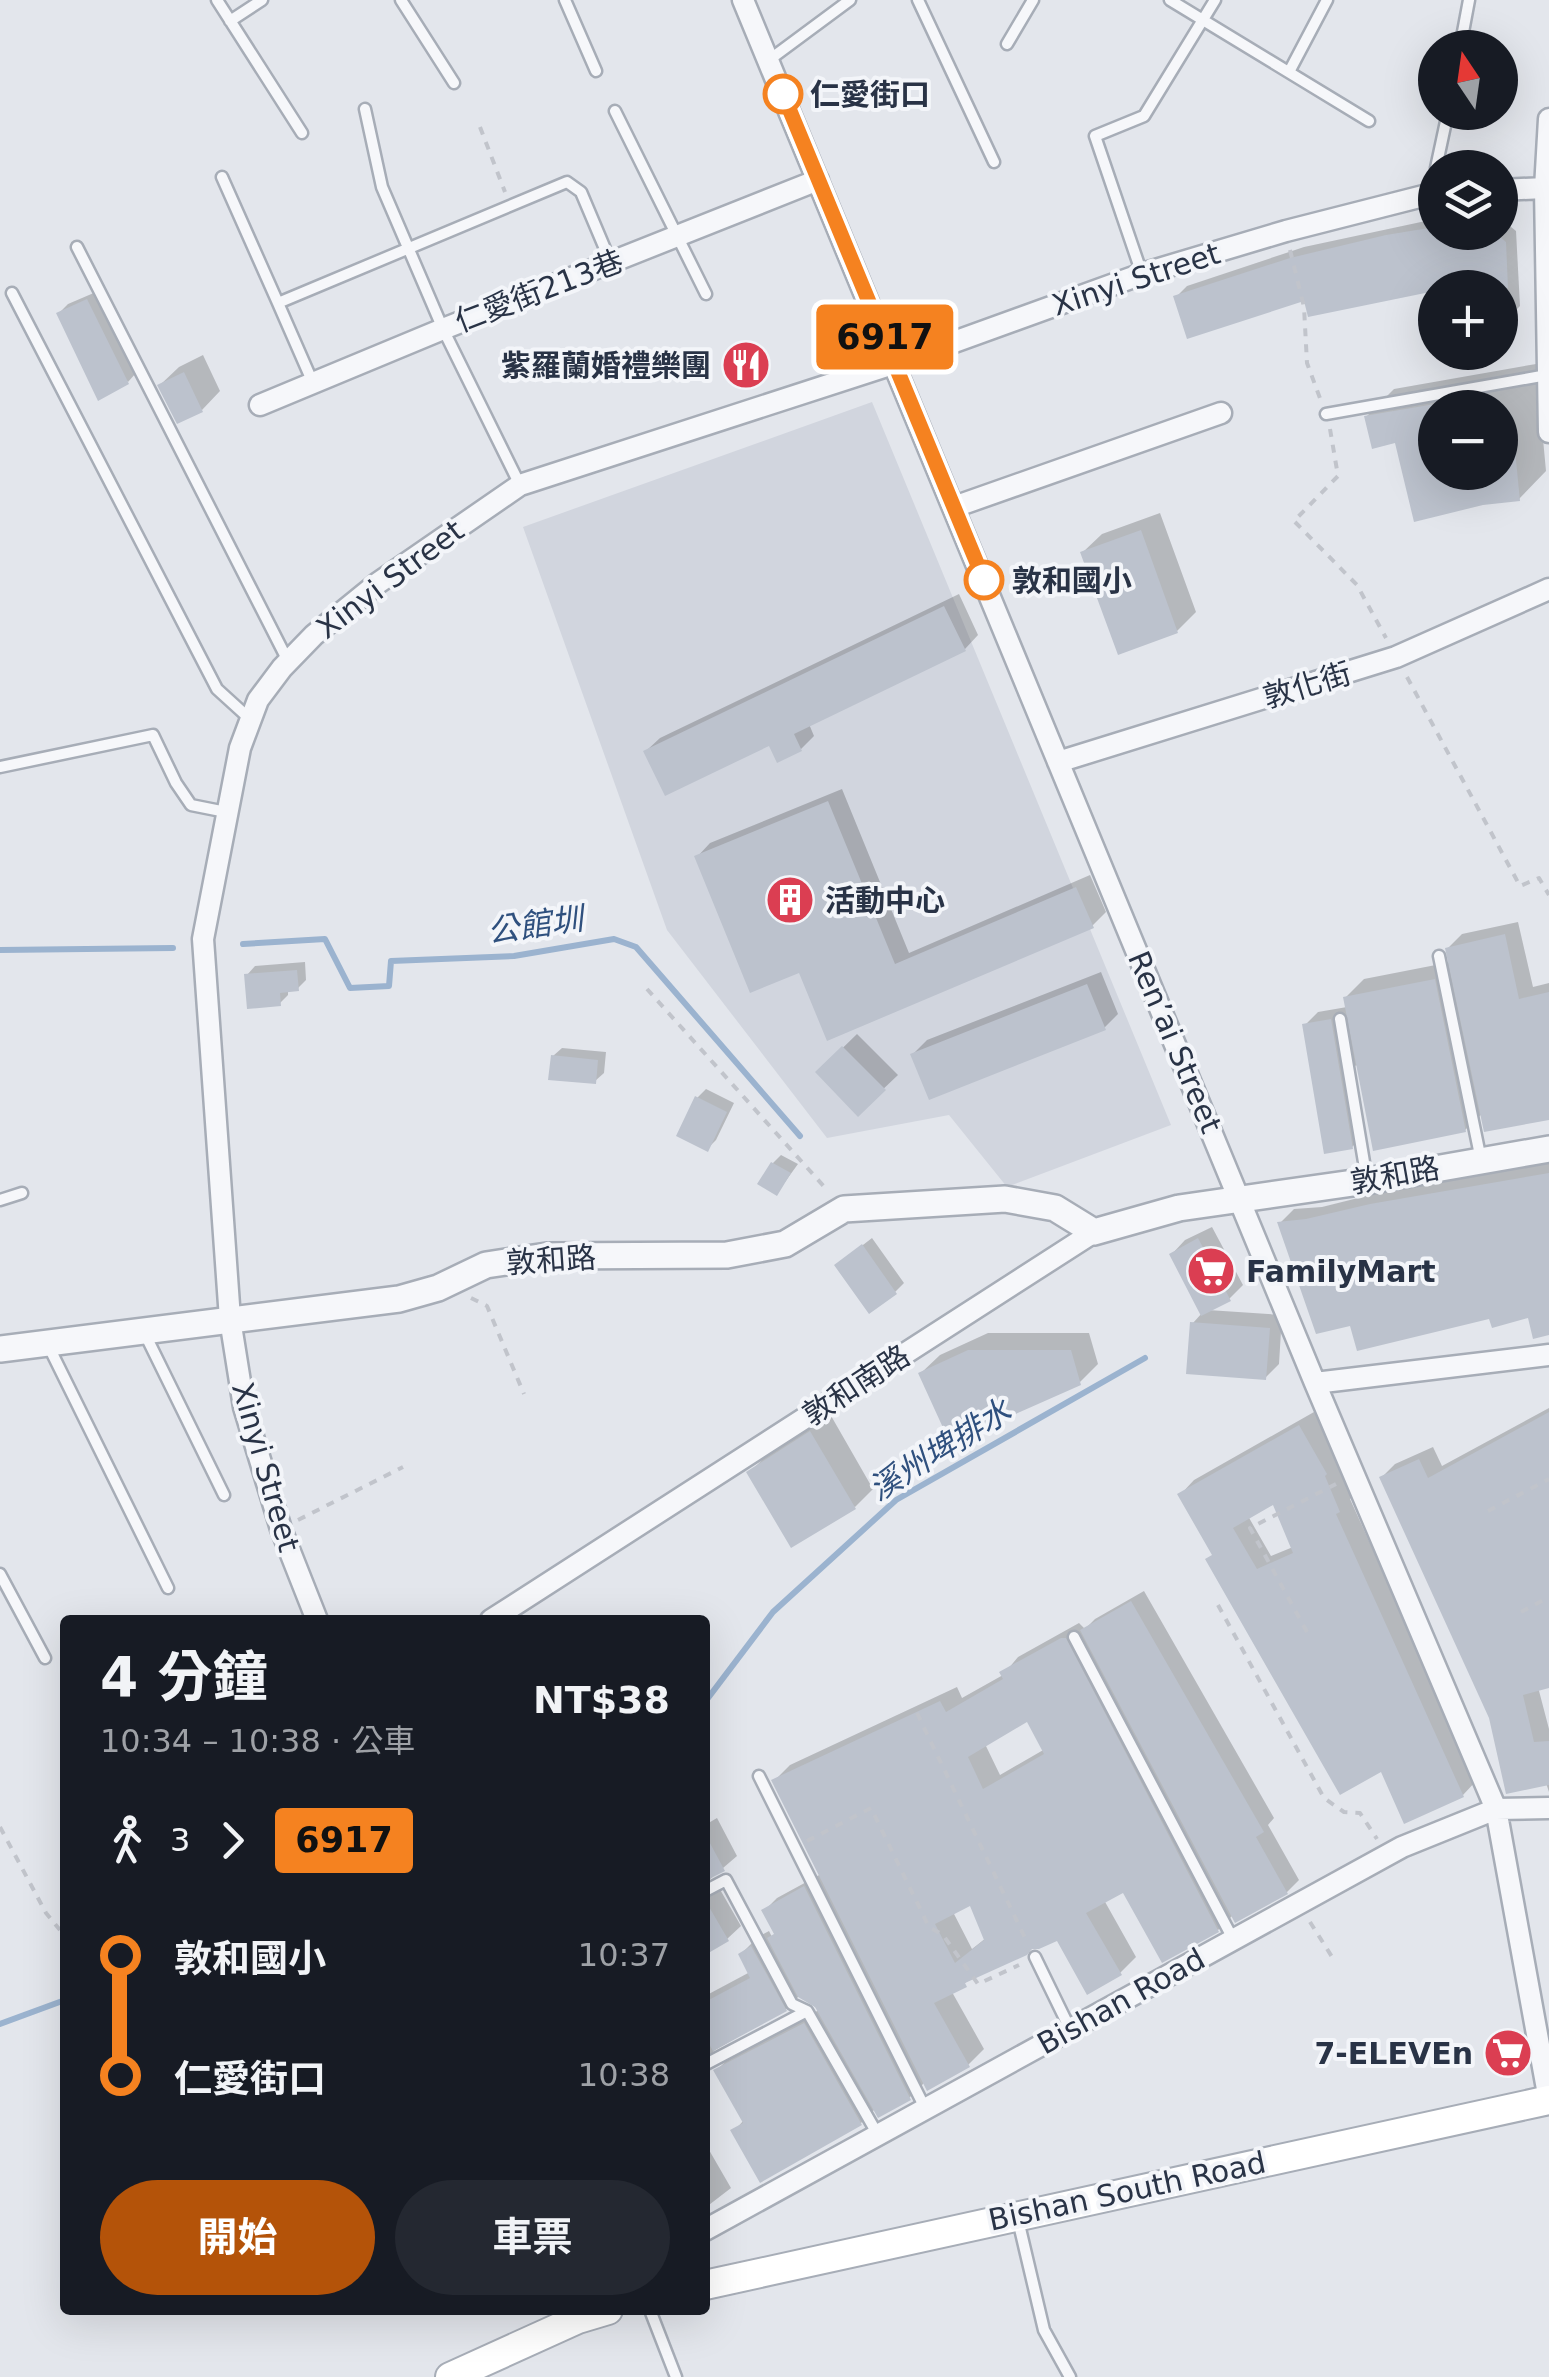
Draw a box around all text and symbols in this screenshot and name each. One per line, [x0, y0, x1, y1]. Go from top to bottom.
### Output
north arrow [1418, 30, 1518, 130]
map controls [1418, 30, 1518, 490]
marker: 仁愛街口 [764, 75, 802, 113]
place label: 仁愛街口 [810, 77, 930, 112]
button: layers [1418, 150, 1518, 250]
street label: Xinyi Street [1048, 235, 1225, 323]
street label: 仁愛街213巷 [450, 243, 628, 339]
button: + [1418, 270, 1518, 370]
line badge: 6917 [815, 304, 955, 370]
text: 6917 [836, 317, 934, 357]
restaurant icon: 紫羅蘭婚禮樂團 [720, 339, 772, 391]
place label: 紫羅蘭婚禮樂團 [501, 348, 711, 383]
button: − [1418, 390, 1518, 490]
street label: Xinyi Street [310, 512, 470, 646]
marker: 敦和國小 [965, 561, 1003, 599]
place label: 敦和國小 [1012, 563, 1132, 598]
street label: 敦化街 [1259, 655, 1355, 715]
building icon: 活動中心 [764, 874, 816, 926]
place label: 活動中心 [825, 883, 945, 918]
water label: 公館圳 [485, 899, 589, 950]
street label: Ren’ai Street [1121, 946, 1229, 1138]
street label: 敦和路 [1348, 1150, 1442, 1200]
street label: 敦和路 [505, 1239, 597, 1281]
supermarket icon: FamilyMart [1185, 1245, 1237, 1297]
place label: FamilyMart [1246, 1254, 1436, 1289]
street label: 敦和南路 [796, 1338, 916, 1432]
street label: Xinyi Street [225, 1378, 307, 1556]
water label: 溪州埤排水 [862, 1390, 1020, 1509]
text: 4 分鐘 [100, 1645, 267, 1709]
text: NT$38 [533, 1678, 670, 1722]
text: 10:34 – 10:38 · 公車 [100, 1722, 415, 1760]
icon: walk [100, 1813, 155, 1868]
icon: forward [205, 1813, 260, 1868]
text: 6917 [295, 1820, 393, 1860]
text: 3 [170, 1821, 190, 1859]
text: 10:37 [578, 1936, 670, 1974]
text: 敦和國小 [174, 1937, 326, 1981]
street label: Bishan Road [1031, 1941, 1211, 2061]
supermarket icon: 7-ELEVEn [1482, 2027, 1534, 2079]
place label: 7-ELEVEn [1315, 2036, 1473, 2071]
text: 10:38 [578, 2056, 670, 2094]
text: 仁愛街口 [174, 2057, 326, 2101]
street label: Bishan South Road [985, 2145, 1269, 2237]
button: 開始 [100, 2180, 375, 2295]
button: 車票 [395, 2180, 670, 2295]

